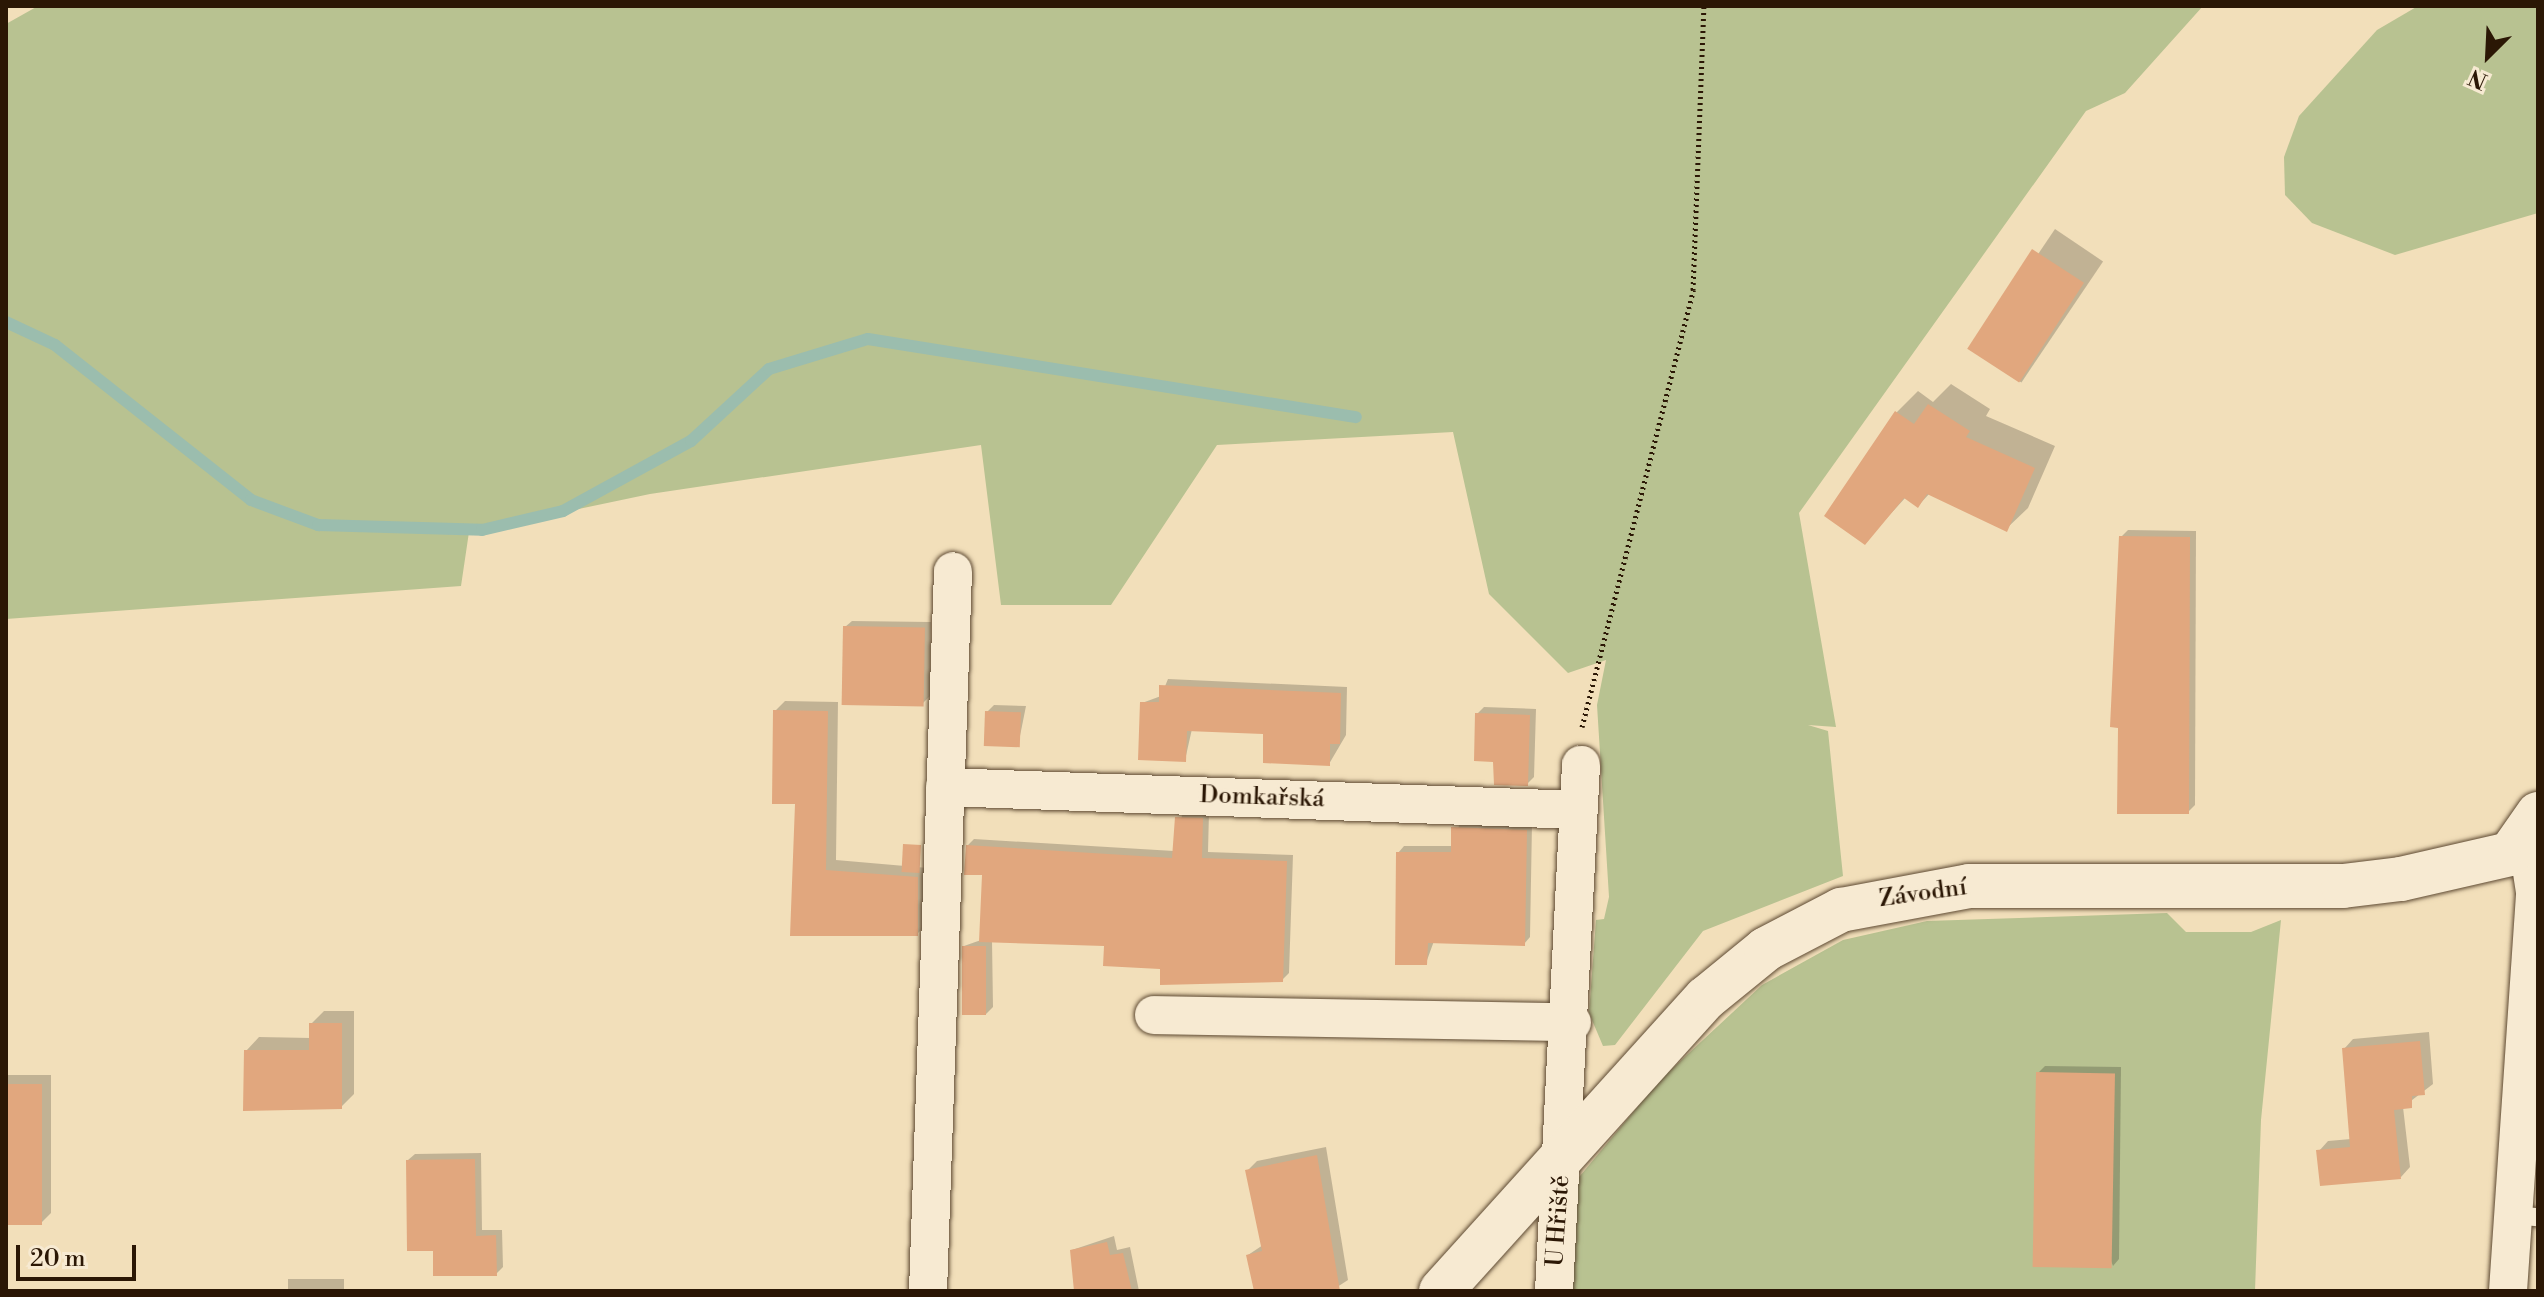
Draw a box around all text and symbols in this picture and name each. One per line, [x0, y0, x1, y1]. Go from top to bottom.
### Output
north arrow [2448, 16, 2528, 96]
text: N [2465, 63, 2491, 94]
street label: Domkařská [1199, 781, 1325, 815]
street label: Závodní [1877, 874, 1969, 914]
street label: U Hřiště [1541, 1174, 1577, 1268]
scale bar [20, 1229, 140, 1279]
text: 20 m [30, 1244, 86, 1274]

